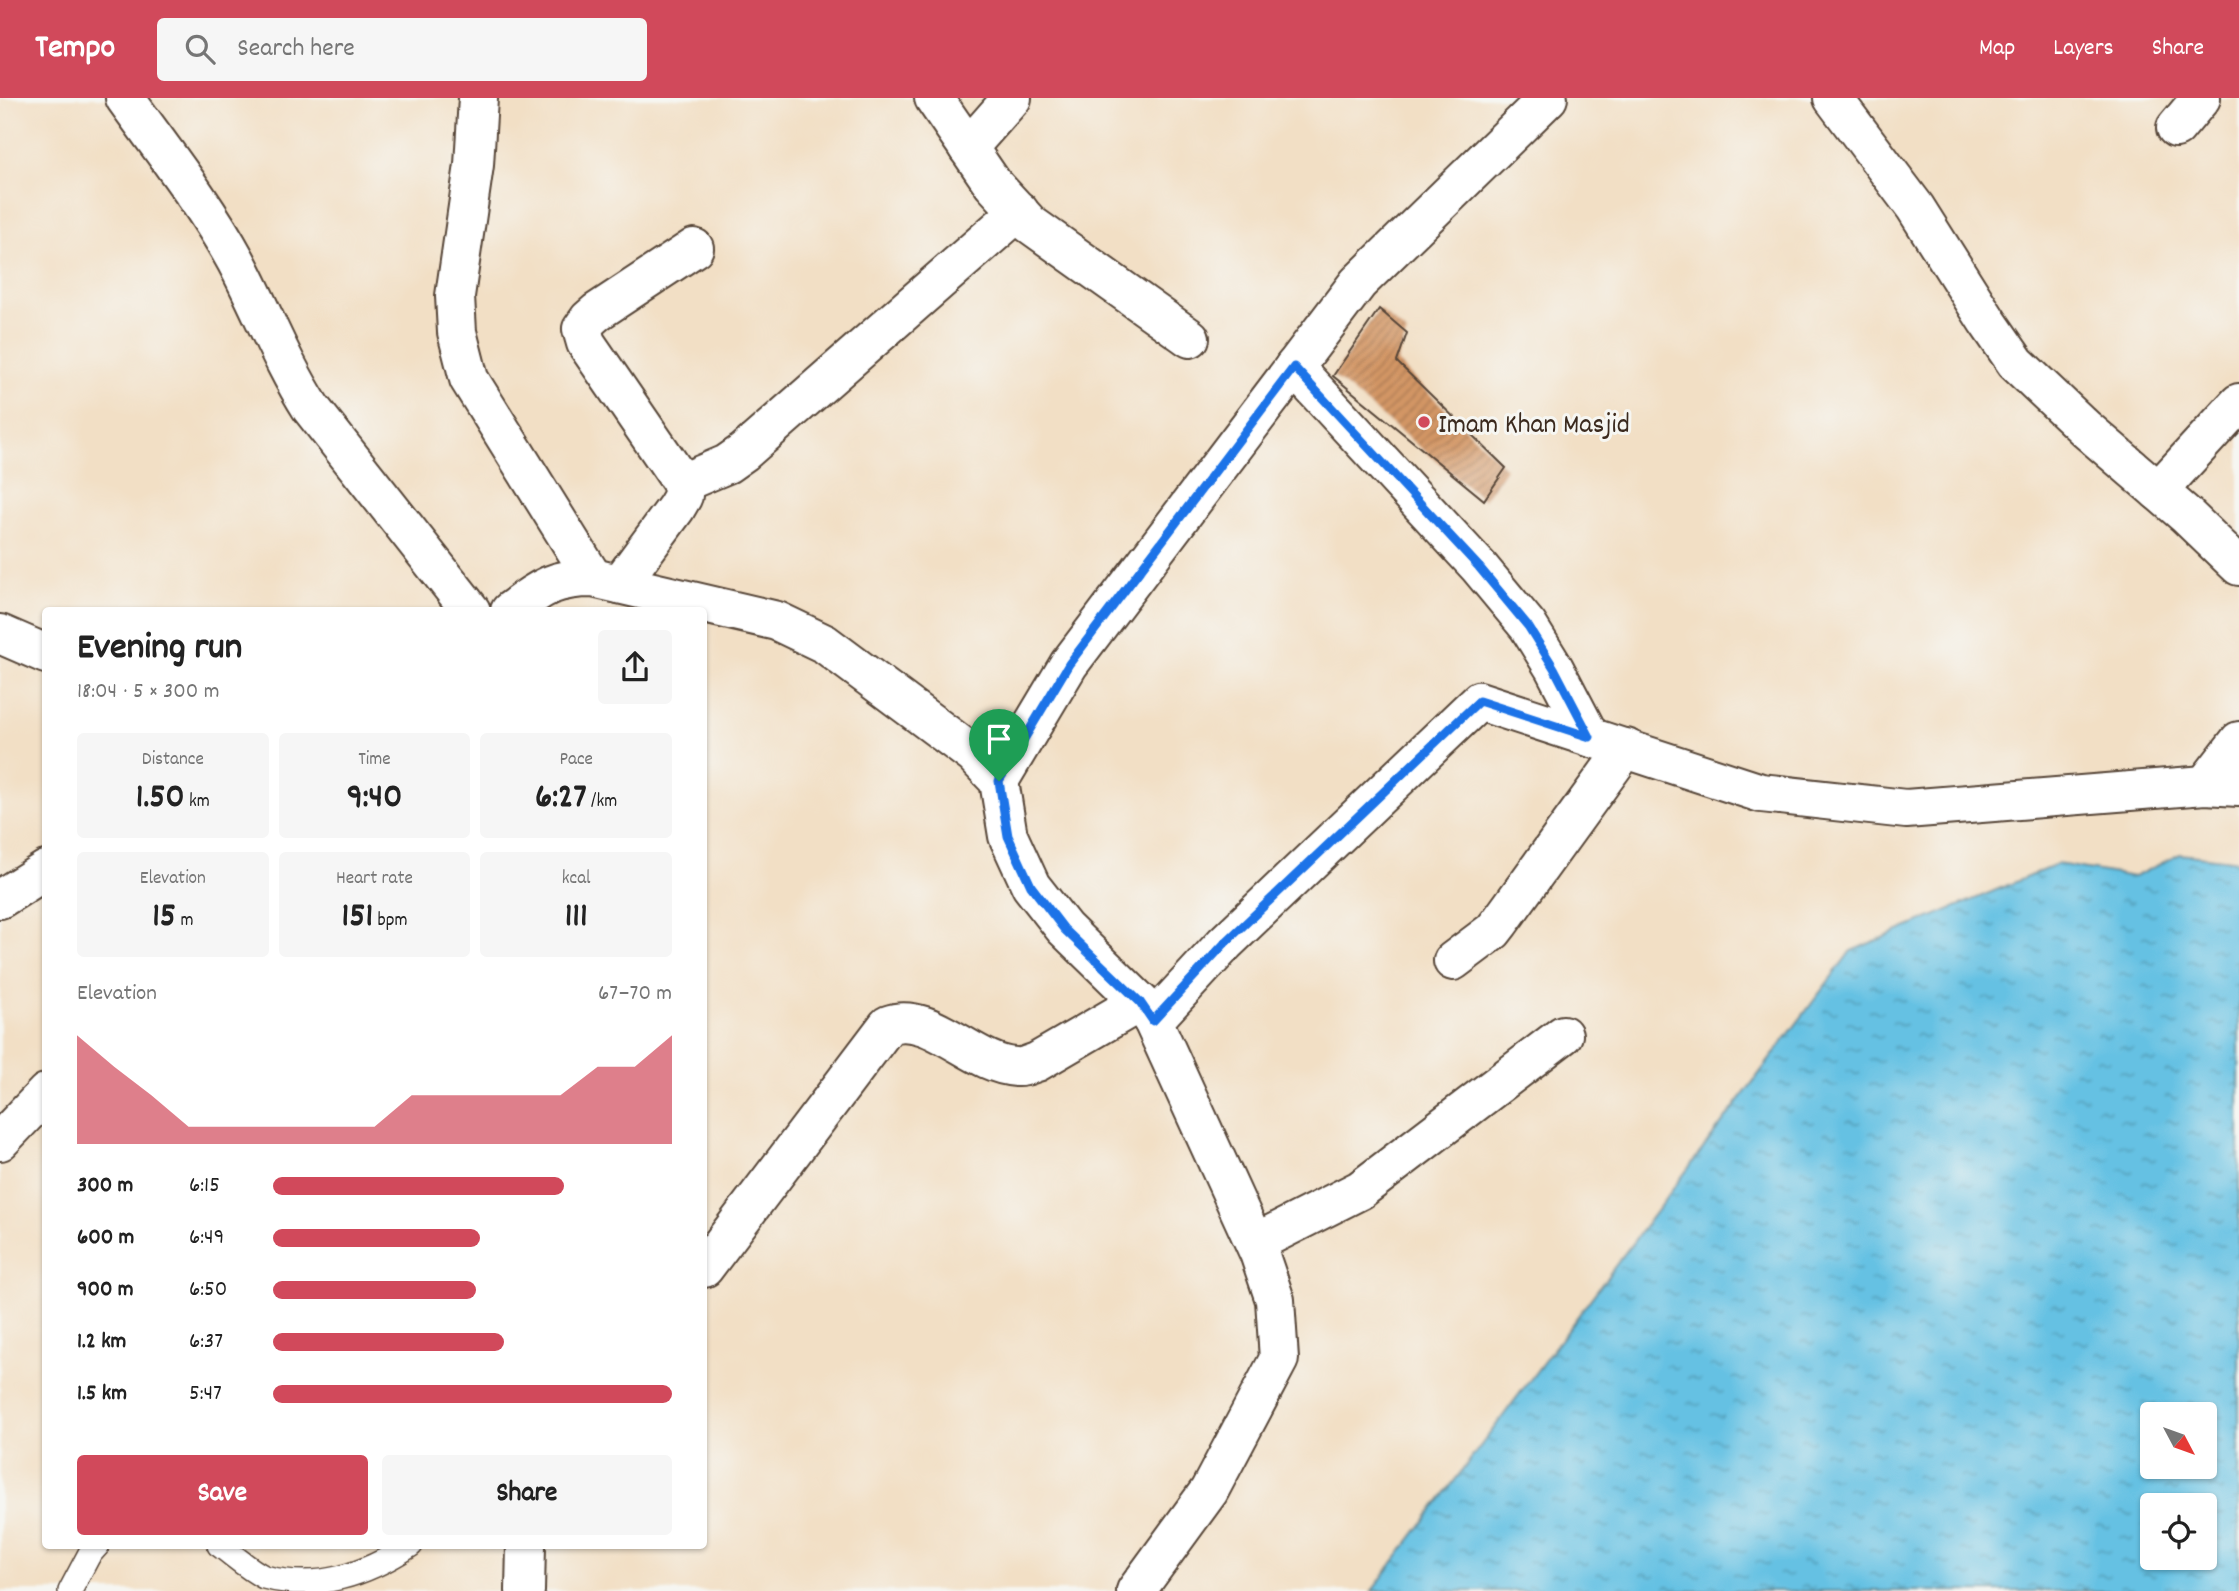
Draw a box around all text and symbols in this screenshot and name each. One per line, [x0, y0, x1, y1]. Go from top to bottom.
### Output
search box [157, 18, 647, 81]
text: Tempo [35, 26, 115, 73]
icon: search [181, 30, 219, 68]
text: Search here [237, 31, 355, 68]
text: Map [1979, 32, 2015, 66]
text: Layers [2053, 32, 2114, 66]
text: Share [2152, 32, 2204, 66]
place label: Imam Khan Masjid [1438, 407, 1630, 447]
marker: Imam Khan Masjid [1416, 414, 1432, 430]
text: Evening run [77, 622, 242, 677]
button: share [598, 630, 672, 704]
text: 18:04 · 5 × 300 m [77, 676, 219, 709]
pin [969, 709, 1029, 781]
icon: arrive [980, 720, 1018, 758]
text: Distance [142, 747, 204, 774]
text: Time [358, 747, 391, 774]
text: Pace [559, 747, 593, 774]
text: 1.50 [136, 774, 185, 824]
text: 9:40 [347, 774, 402, 824]
text: 6:27 [535, 774, 587, 824]
text: km [185, 789, 210, 816]
text: /km [587, 789, 617, 816]
text: Elevation [140, 866, 206, 893]
text: Heart rate [336, 866, 413, 893]
text: kcal [562, 866, 591, 893]
text: 15 [152, 893, 176, 943]
text: 151 [342, 893, 373, 943]
text: 111 [565, 893, 588, 943]
text: m [176, 908, 193, 935]
text: bpm [373, 908, 407, 935]
text: Elevation [77, 978, 157, 1011]
text: 67–70 m [598, 978, 672, 1011]
text: 300 m [77, 1170, 133, 1203]
text: 6:15 [189, 1170, 220, 1203]
text: 600 m [77, 1222, 134, 1255]
text: 6:49 [189, 1222, 224, 1255]
text: 900 m [77, 1274, 134, 1307]
text: 6:50 [189, 1274, 227, 1307]
text: 1.2 km [77, 1326, 126, 1359]
text: 6:37 [189, 1326, 223, 1359]
text: 1.5 km [77, 1378, 127, 1411]
text: 5:47 [189, 1378, 222, 1411]
north arrow [2140, 1402, 2217, 1479]
map controls [2140, 1402, 2217, 1570]
button: Save [77, 1455, 368, 1535]
button: Share [382, 1455, 672, 1535]
button: locate [2140, 1493, 2217, 1570]

